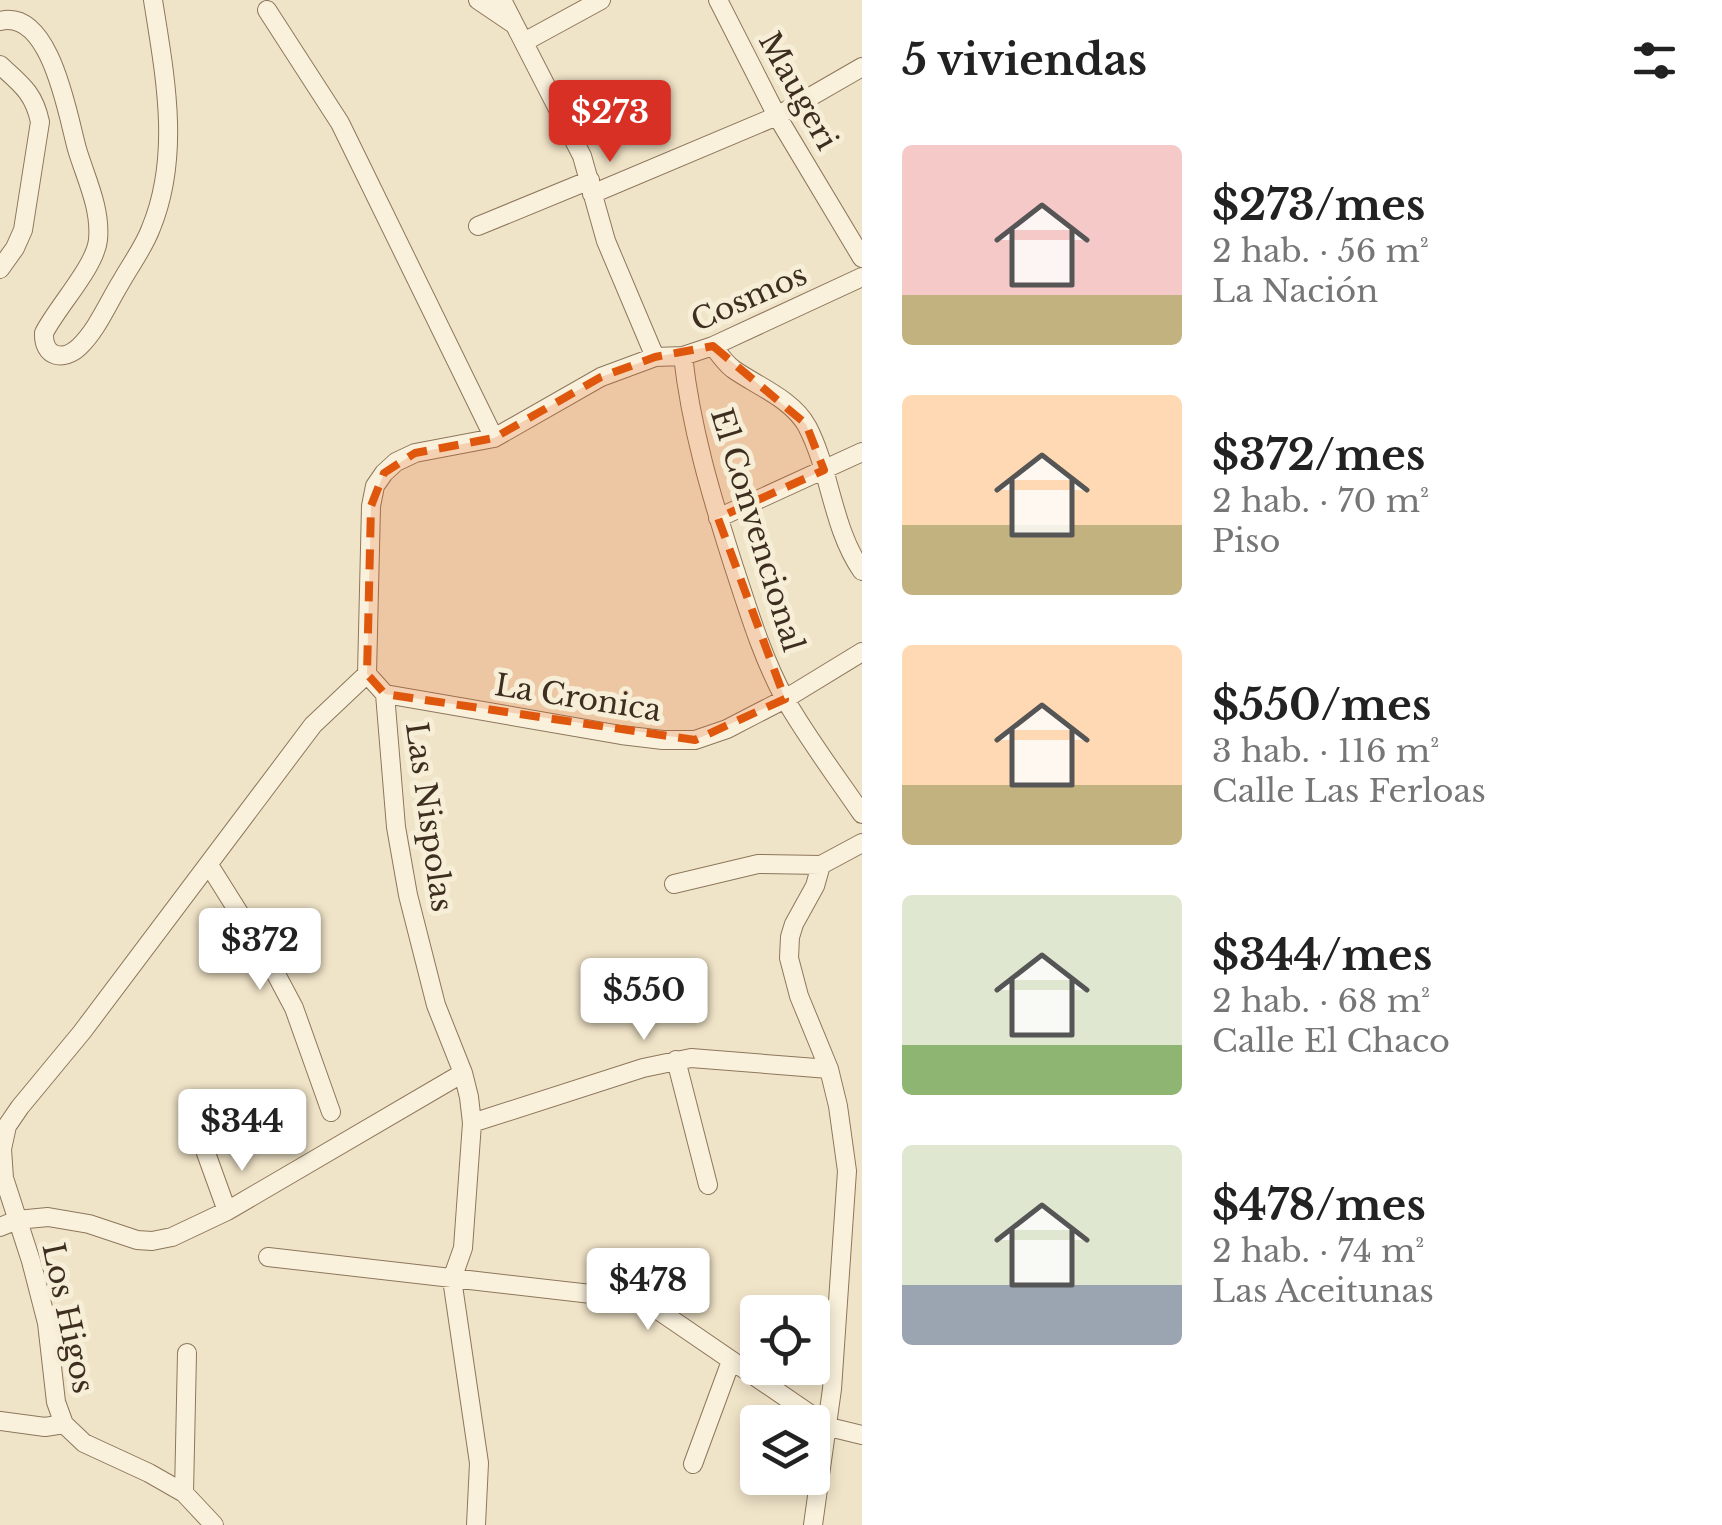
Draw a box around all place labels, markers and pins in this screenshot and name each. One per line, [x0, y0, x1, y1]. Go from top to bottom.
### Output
pin: $273 [551, 80, 669, 165]
pin: $372 [201, 908, 319, 993]
pin: $550 [585, 958, 703, 1043]
pin: $344 [183, 1089, 301, 1174]
pin: $478 [589, 1248, 707, 1333]

